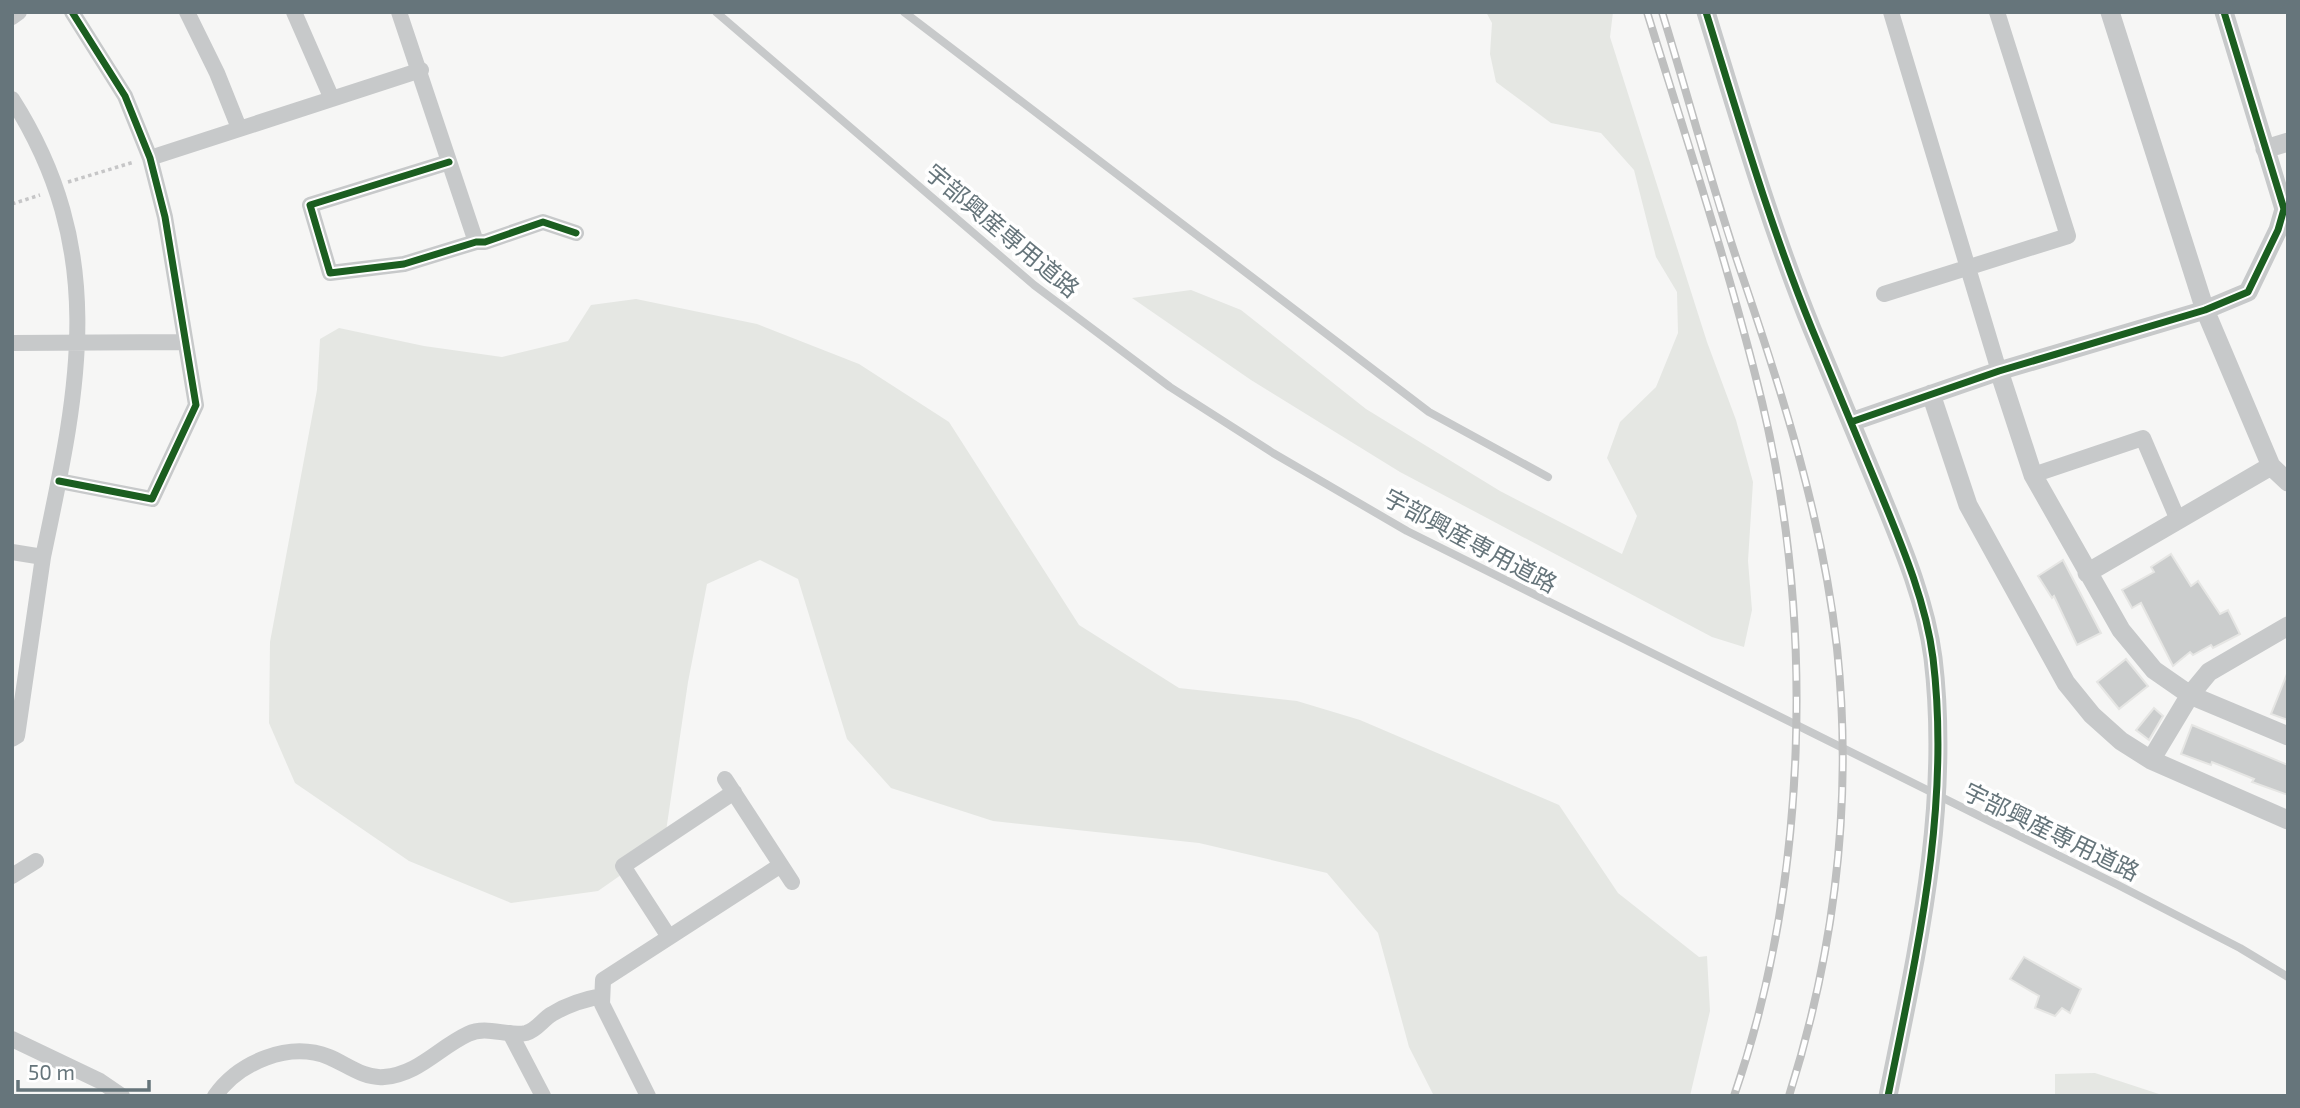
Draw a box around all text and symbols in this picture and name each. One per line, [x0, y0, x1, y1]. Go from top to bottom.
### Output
street label: 宇部興産専用道路 [920, 157, 1086, 303]
street label: 宇部興産専用道路 [1379, 482, 1563, 598]
street label: 宇部興産専用道路 [1959, 776, 2145, 886]
scale bar [18, 1048, 149, 1092]
text: 50 m [28, 1059, 75, 1084]

